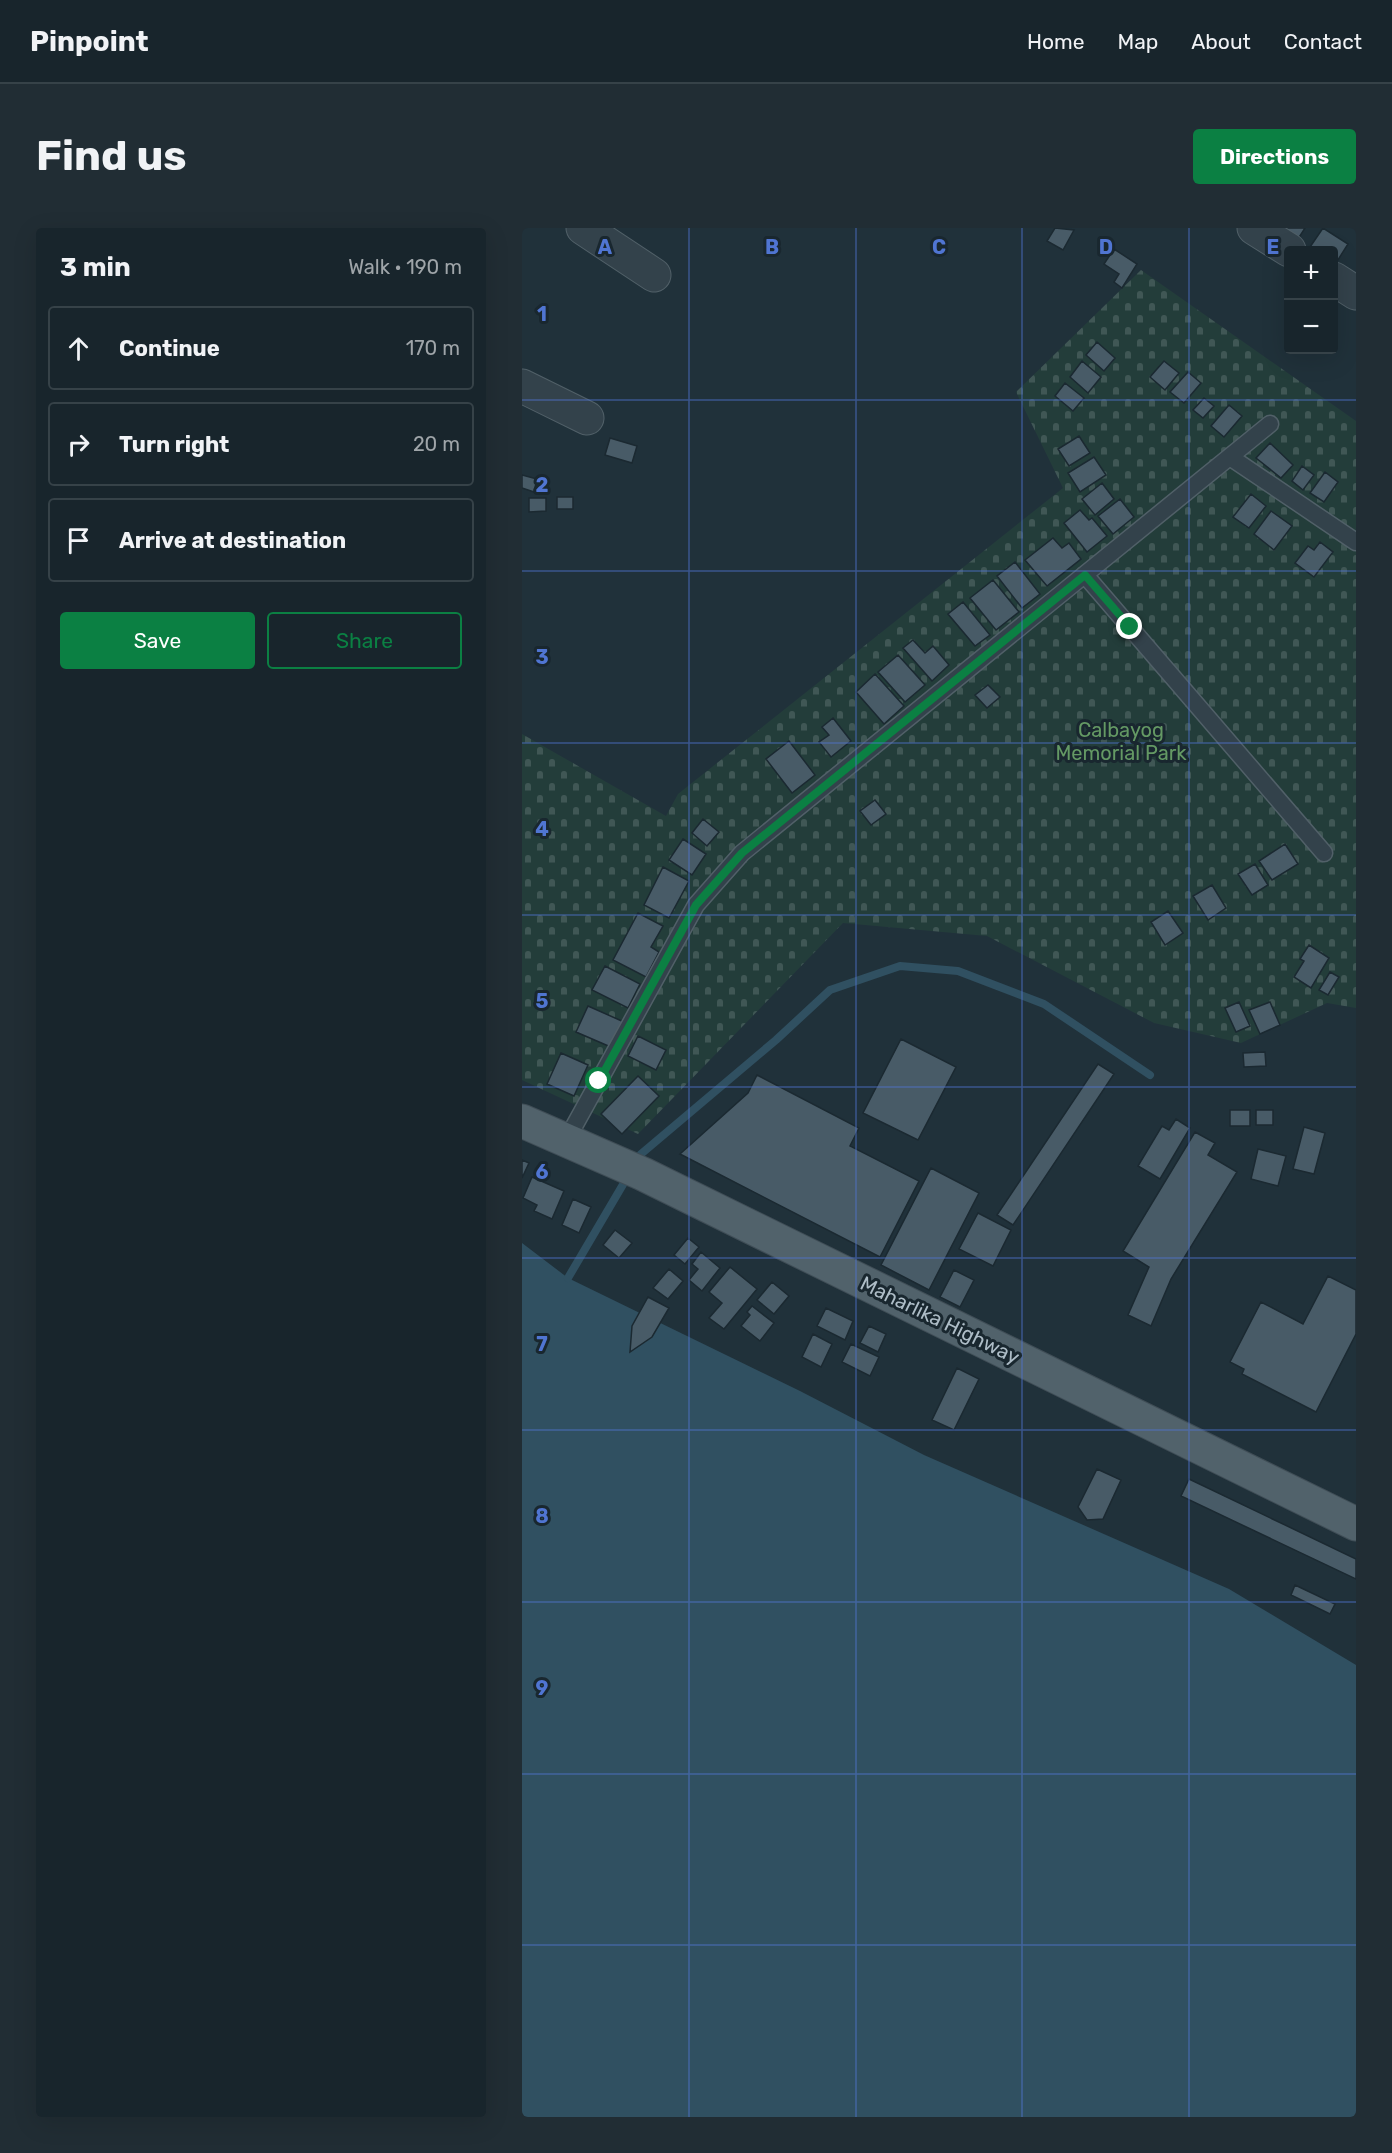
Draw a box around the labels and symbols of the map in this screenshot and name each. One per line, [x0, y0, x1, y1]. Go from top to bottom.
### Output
text: A [598, 235, 613, 259]
text: B [765, 235, 779, 259]
text: C [932, 235, 946, 259]
text: D [1099, 235, 1113, 259]
text: E [1267, 235, 1279, 259]
text: 1 [537, 302, 547, 326]
text: 2 [536, 473, 549, 497]
route end [1116, 613, 1142, 639]
text: 3 [535, 645, 549, 669]
park label: Calbayog Memorial Park [1055, 718, 1187, 765]
text: 4 [535, 817, 549, 841]
text: 5 [536, 989, 549, 1013]
route start [585, 1067, 611, 1093]
text: 6 [535, 1160, 549, 1184]
street label: Maharlika Highway [856, 1271, 1024, 1369]
text: 7 [536, 1332, 548, 1356]
text: 8 [535, 1504, 549, 1528]
text: 9 [536, 1676, 549, 1700]

